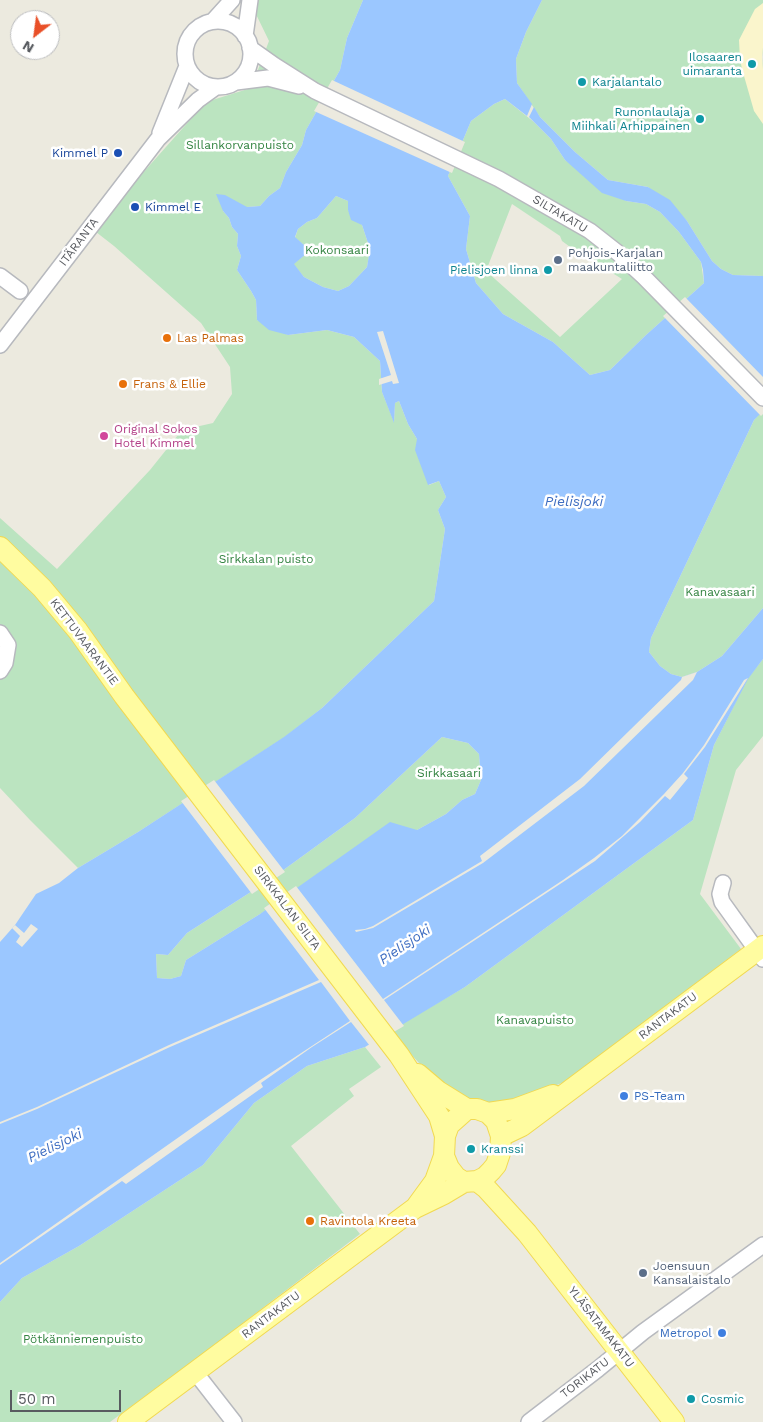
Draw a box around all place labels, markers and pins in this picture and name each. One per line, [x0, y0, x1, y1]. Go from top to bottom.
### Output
place label: Ilosaaren uimaranta [682, 50, 742, 78]
marker: Ilosaaren uimaranta [746, 58, 758, 70]
place label: Karjalantalo [592, 75, 662, 89]
marker: Karjalantalo [576, 76, 588, 88]
place label: Runonlaulaja Miihkali Arhippainen [571, 105, 690, 133]
marker: Runonlaulaja Miihkali Arhippainen [694, 113, 706, 125]
place label: Kimmel P [52, 146, 108, 160]
marker: Kimmel P [112, 147, 124, 159]
place label: Kimmel E [145, 200, 201, 214]
marker: Kimmel E [129, 201, 141, 213]
place label: Pohjois-Karjalan maakuntaliitto [568, 246, 663, 274]
marker: Pohjois-Karjalan maakuntaliitto [552, 254, 564, 266]
place label: Pielisjoen linna [450, 263, 538, 277]
marker: Pielisjoen linna [542, 264, 554, 276]
place label: Las Palmas [177, 331, 244, 345]
marker: Las Palmas [161, 332, 173, 344]
place label: Frans & Ellie [133, 377, 206, 391]
marker: Frans & Ellie [117, 378, 129, 390]
place label: Original Sokos Hotel Kimmel [114, 422, 198, 450]
marker: Original Sokos Hotel Kimmel [98, 430, 110, 442]
place label: PS-Team [634, 1089, 685, 1103]
marker: PS-Team [618, 1090, 630, 1102]
place label: Kranssi [481, 1142, 524, 1156]
marker: Kranssi [465, 1143, 477, 1155]
place label: Ravintola Kreeta [320, 1214, 416, 1228]
marker: Ravintola Kreeta [304, 1215, 316, 1227]
place label: Joensuun Kansalaistalo [653, 1259, 731, 1287]
marker: Joensuun Kansalaistalo [637, 1267, 649, 1279]
place label: Metropol [660, 1326, 712, 1340]
marker: Metropol [716, 1327, 728, 1339]
place label: Cosmic [701, 1392, 744, 1406]
marker: Cosmic [685, 1393, 697, 1405]

